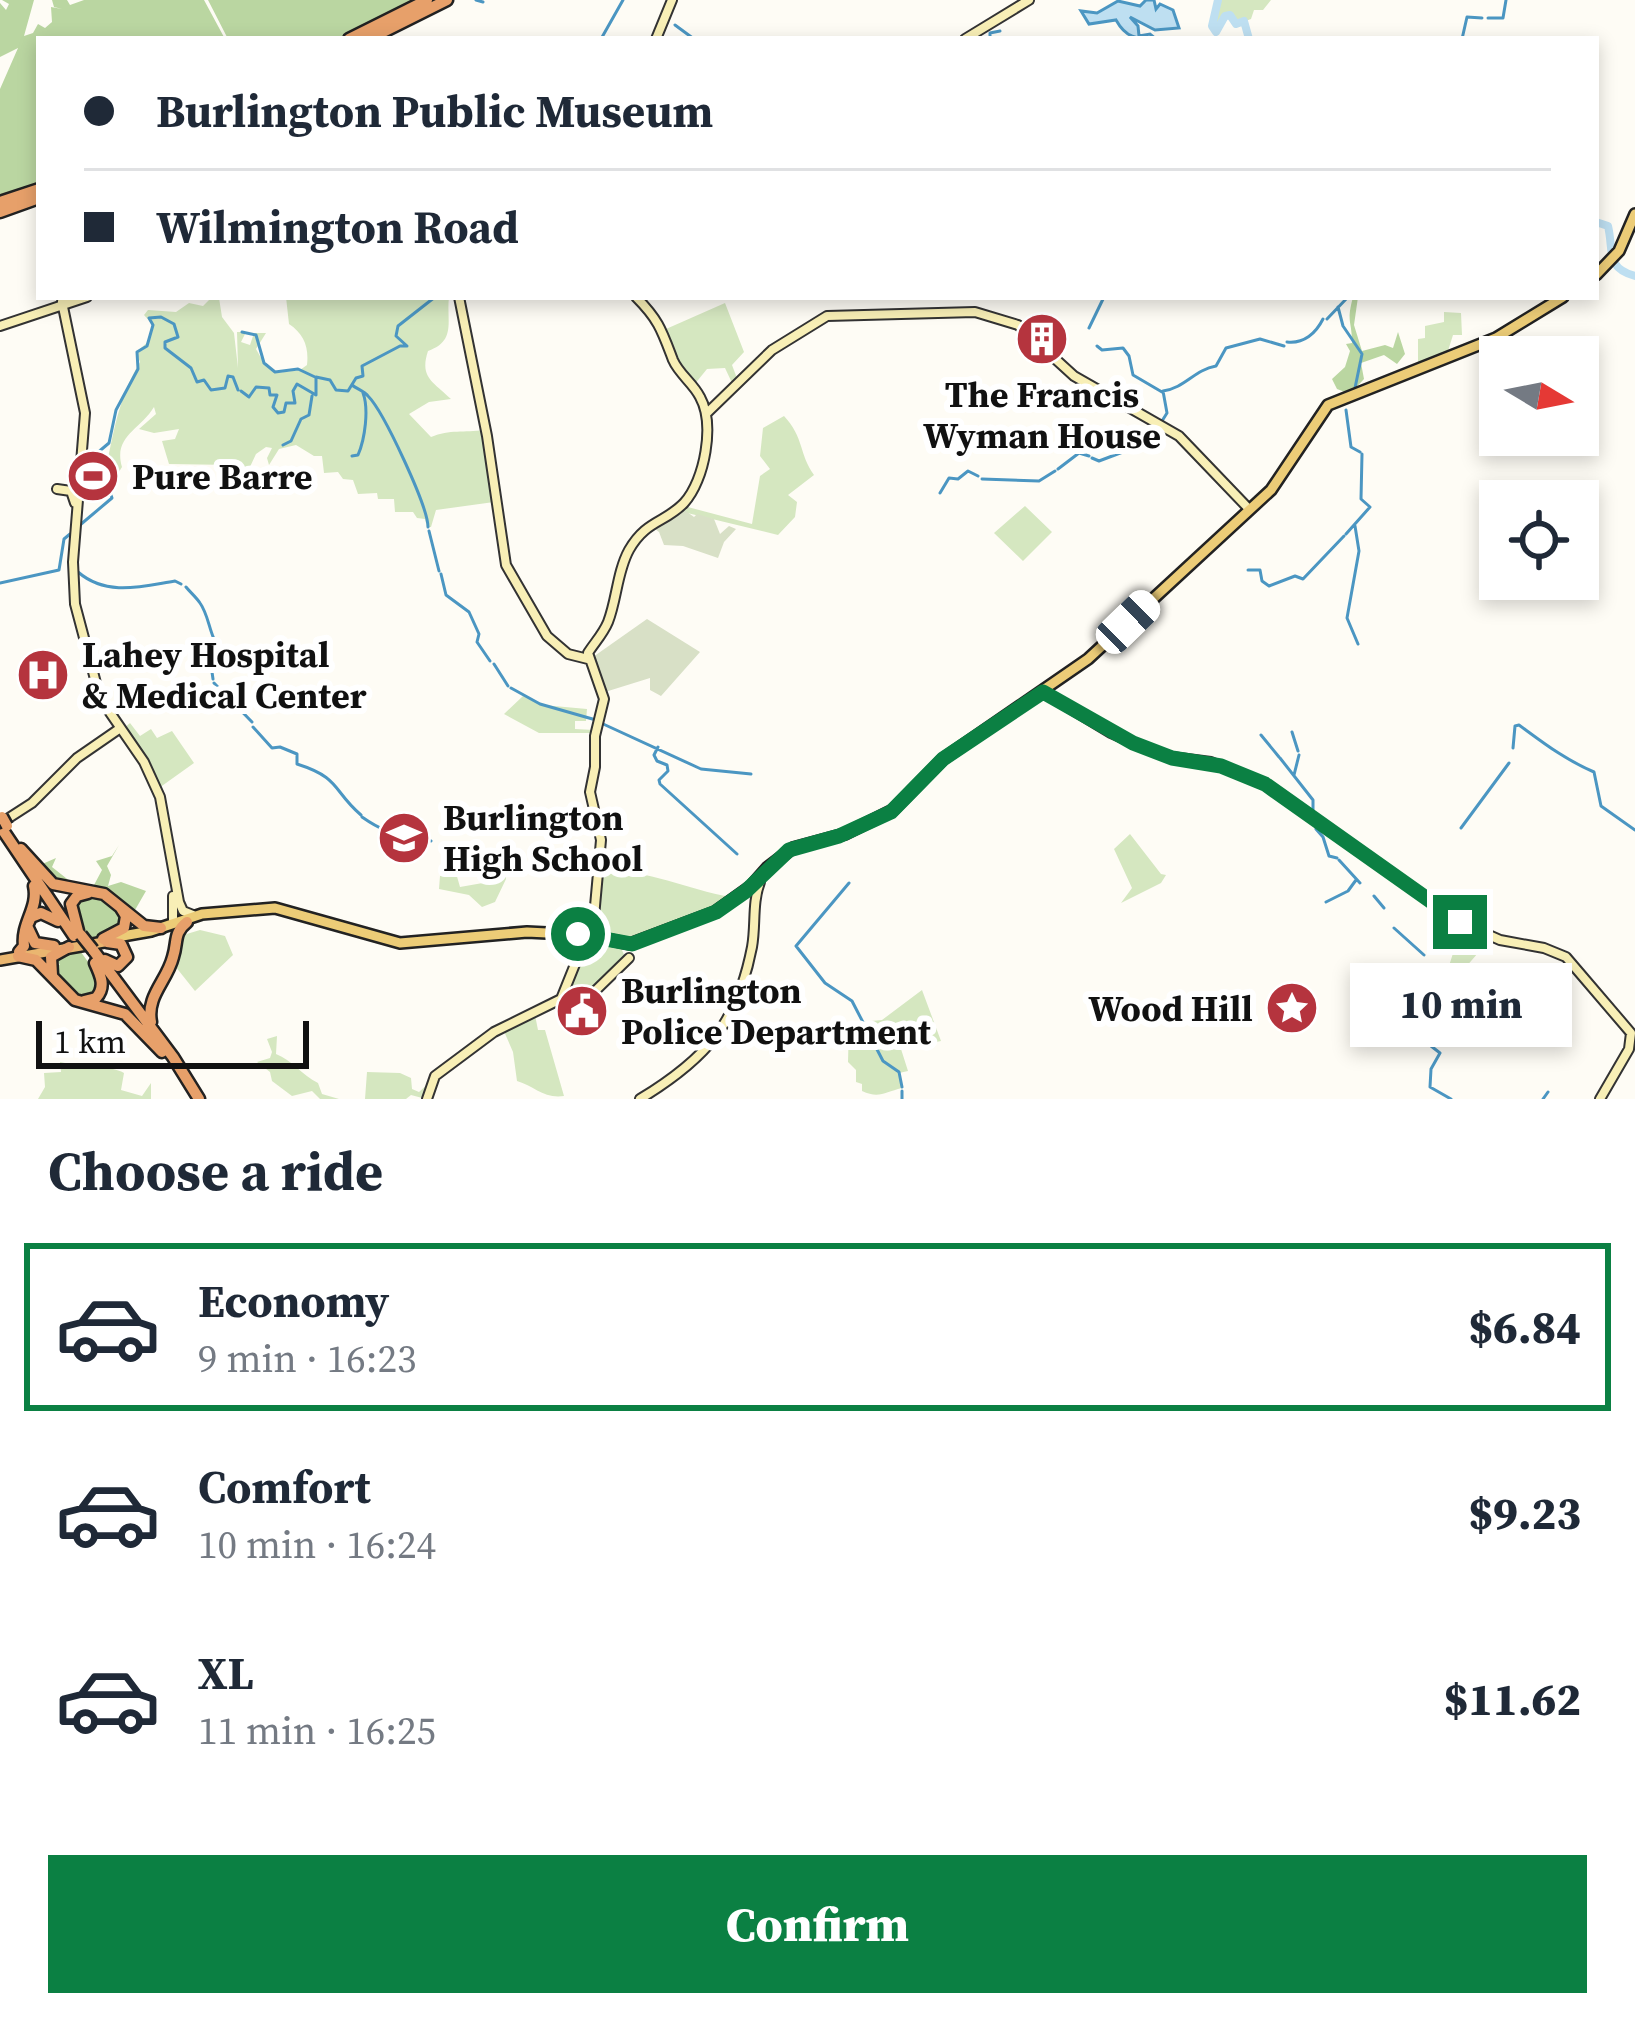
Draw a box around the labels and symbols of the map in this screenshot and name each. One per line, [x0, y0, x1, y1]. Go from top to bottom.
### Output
building icon: The Francis Wyman House [1014, 311, 1070, 367]
north arrow [1479, 336, 1599, 456]
place label: The Francis Wyman House [923, 370, 1161, 460]
sports icon: Pure Barre [65, 448, 121, 504]
place label: Pure Barre [132, 452, 313, 501]
car [1090, 584, 1166, 660]
place label: Lahey Hospital & Medical Center [82, 630, 367, 720]
hospital icon: Lahey Hospital & Medical Center [15, 647, 71, 703]
place label: Burlington High School [443, 793, 643, 883]
school or university icon: Burlington High School [376, 810, 432, 866]
route end [1433, 895, 1487, 949]
route start [551, 907, 605, 961]
callout: 10 min [1349, 964, 1571, 1048]
place label: Burlington Police Department [621, 966, 932, 1056]
place icon: Wood Hill [1264, 980, 1320, 1036]
public building icon: Burlington Police Department [554, 983, 610, 1039]
place label: Wood Hill [1088, 984, 1253, 1033]
scale bar [36, 1015, 309, 1068]

